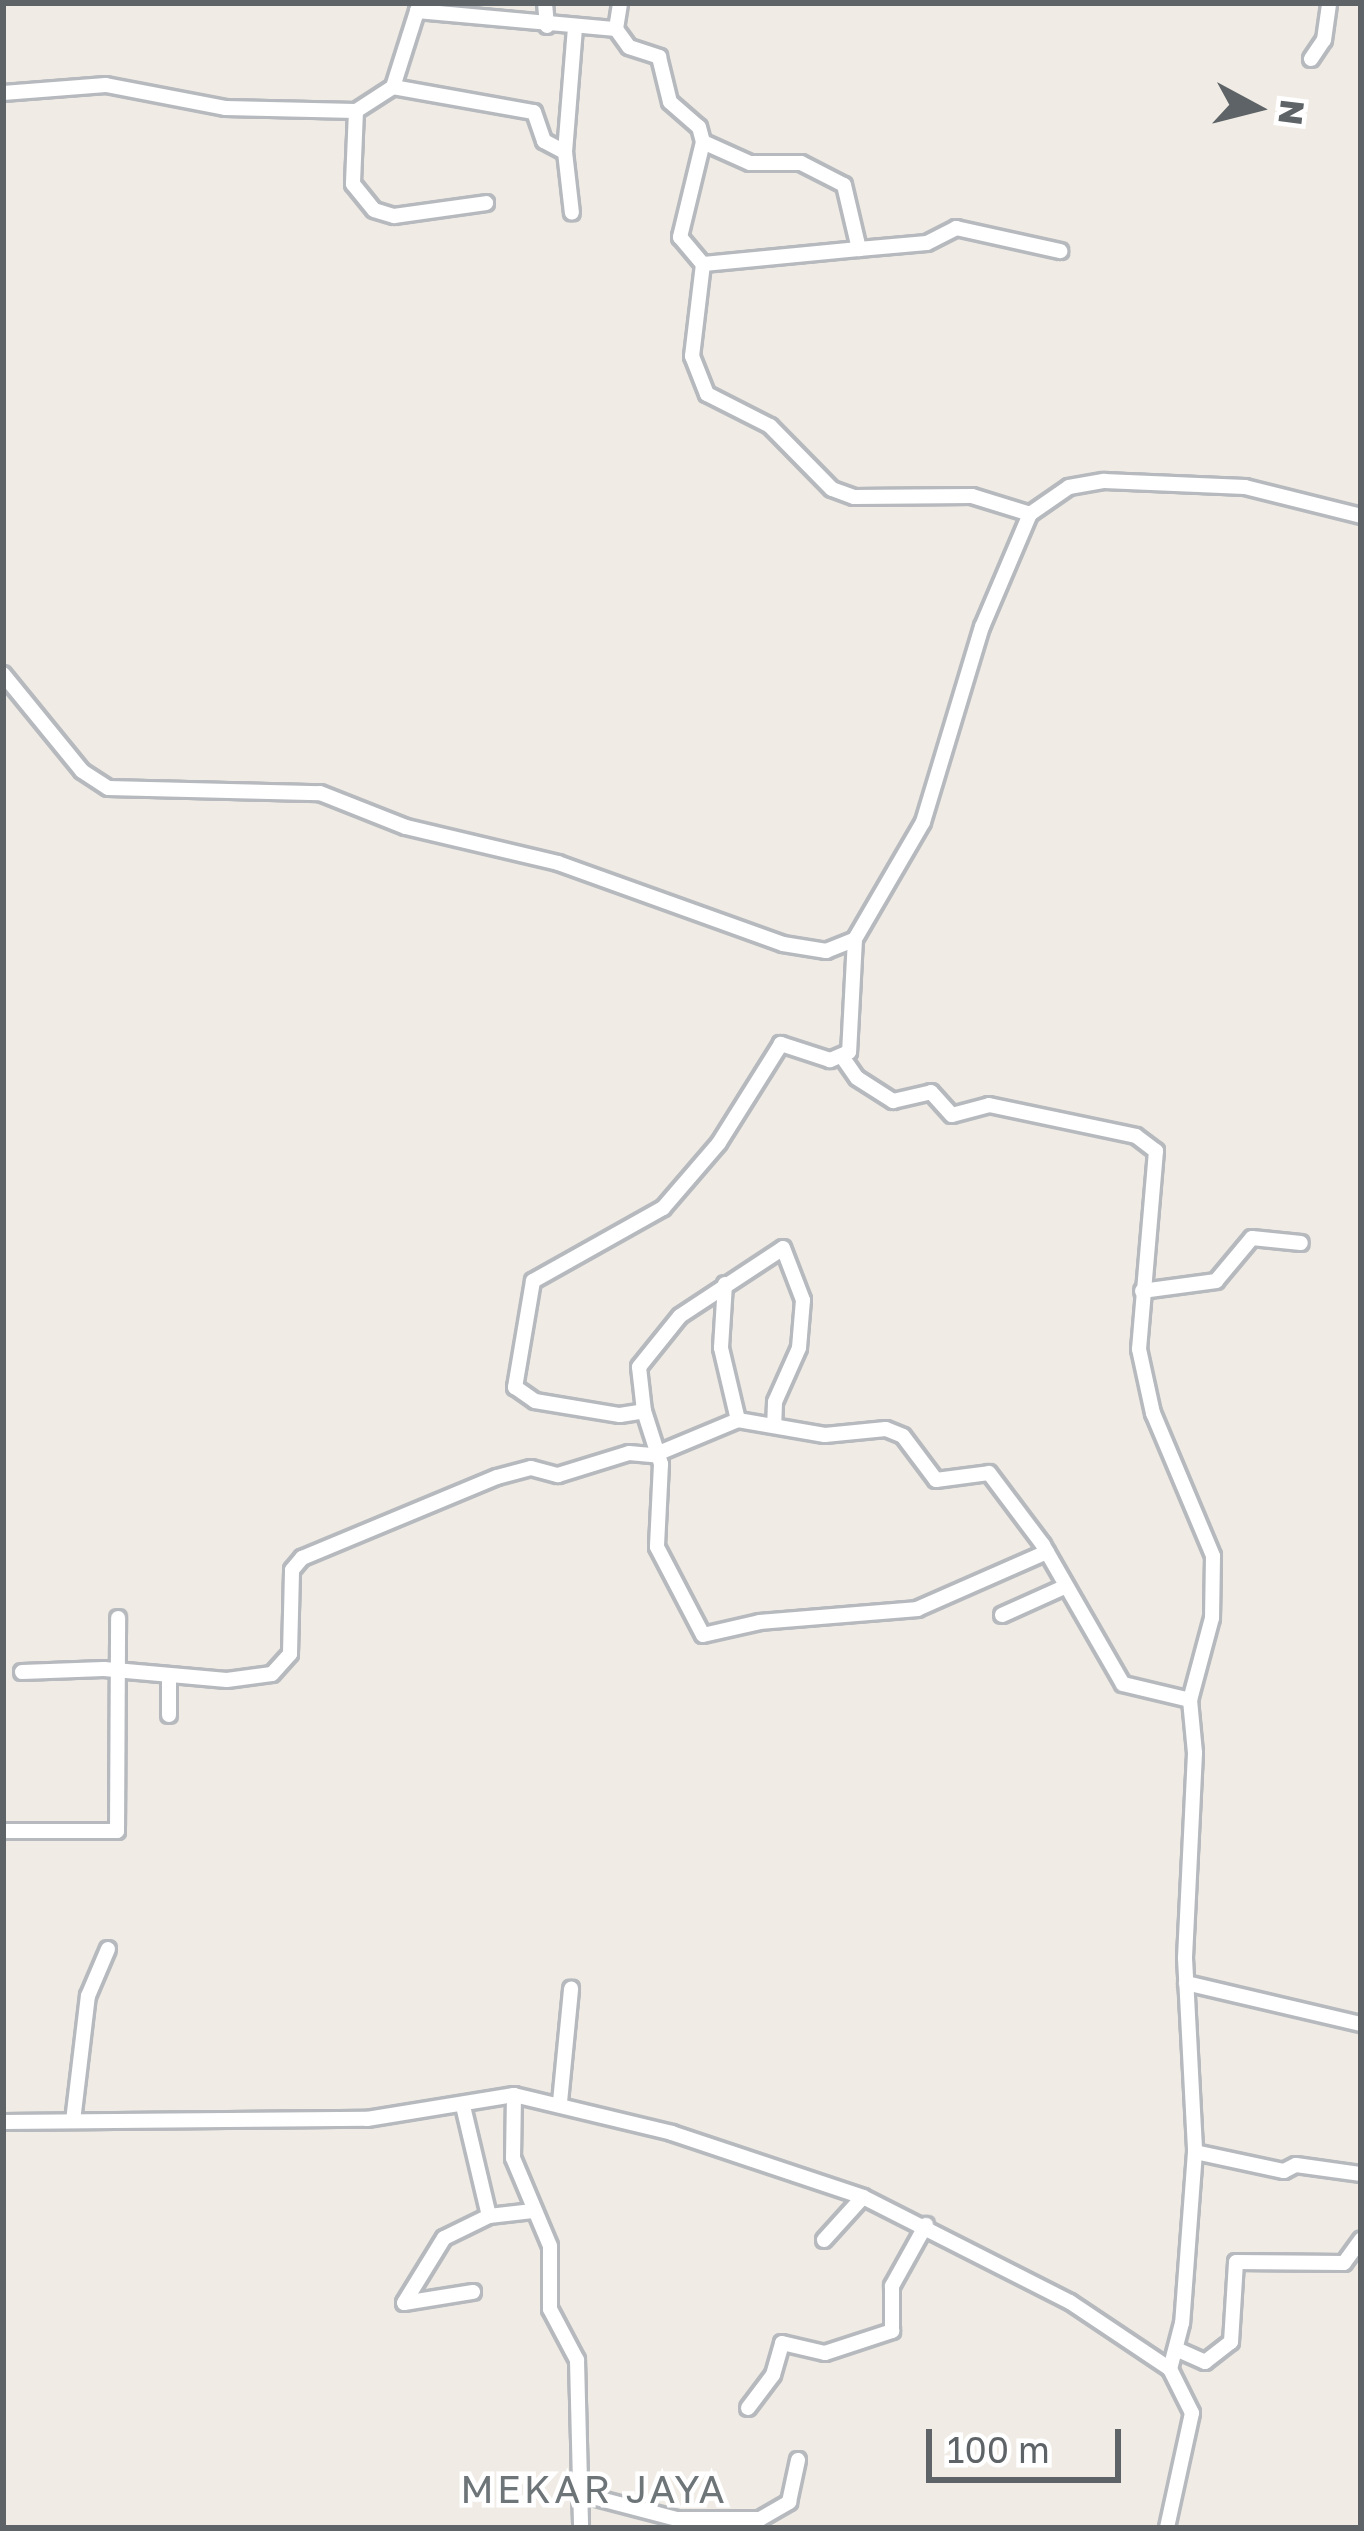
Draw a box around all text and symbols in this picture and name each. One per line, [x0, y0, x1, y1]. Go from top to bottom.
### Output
north arrow [1196, 48, 1316, 168]
text: N [1271, 98, 1313, 127]
scale bar [932, 2405, 1127, 2479]
text: 100 m [947, 2428, 1050, 2471]
district label: MEKAR JAYA [460, 2466, 728, 2512]

